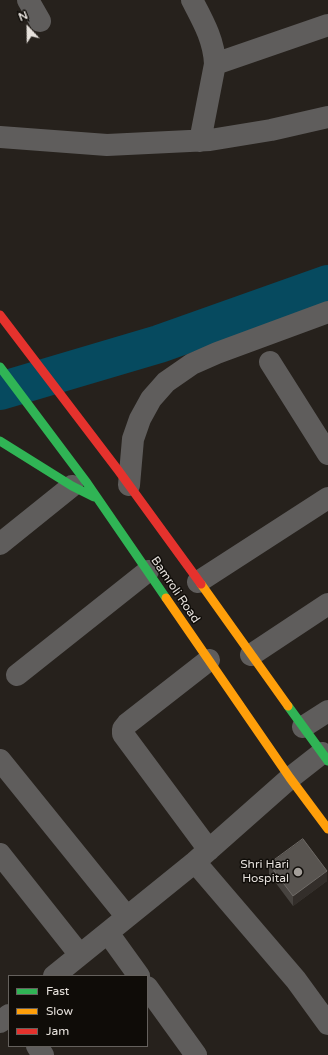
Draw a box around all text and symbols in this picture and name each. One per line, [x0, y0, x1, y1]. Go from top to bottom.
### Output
north arrow [8, 8, 48, 48]
text: N [17, 9, 30, 24]
street label: Bamroli Road [147, 554, 203, 626]
place label: Shri Hari Hospital [240, 858, 289, 886]
marker: Shri Hari Hospital [292, 866, 304, 878]
legend [8, 975, 148, 1047]
text: Fast [46, 984, 69, 998]
text: Slow [46, 1004, 73, 1018]
text: Jam [46, 1024, 69, 1038]

